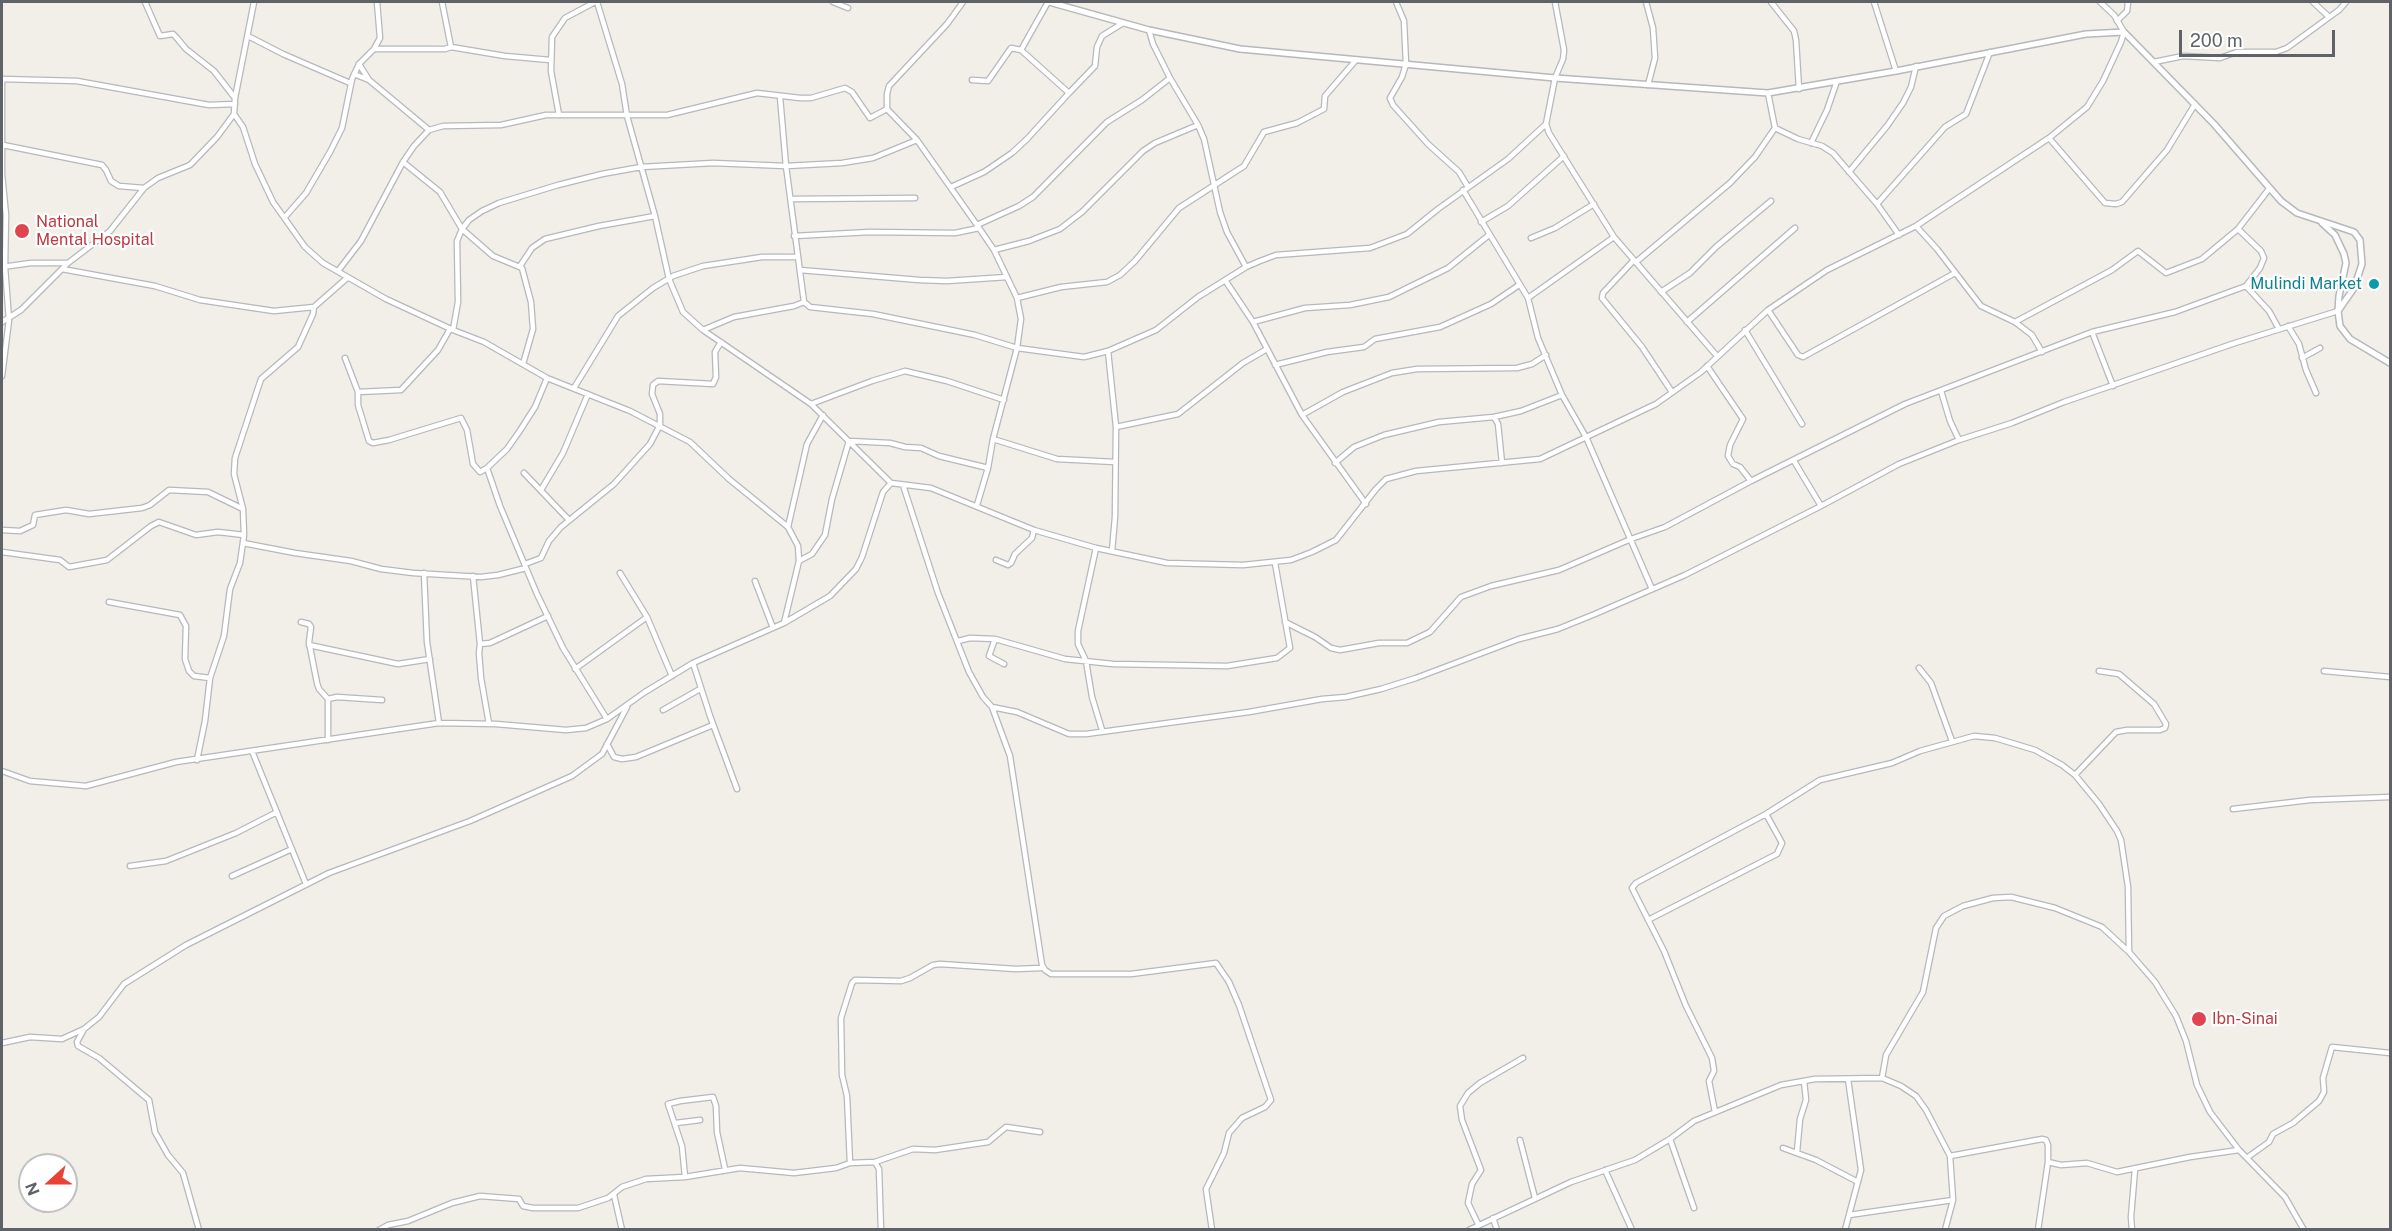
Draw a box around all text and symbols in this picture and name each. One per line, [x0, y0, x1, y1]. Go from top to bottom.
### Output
scale bar [2182, 18, 2338, 56]
text: 200 m [2190, 30, 2243, 51]
place label: National Mental Hospital [36, 212, 154, 250]
marker: National Mental Hospital [13, 222, 31, 240]
place label: Mulindi Market [2250, 274, 2362, 294]
marker: Mulindi Market [2367, 277, 2381, 291]
place label: Ibn-Sinai [2212, 1009, 2278, 1029]
marker: Ibn-Sinai [2190, 1010, 2208, 1028]
north arrow [18, 1153, 78, 1213]
text: N [21, 1180, 44, 1198]

